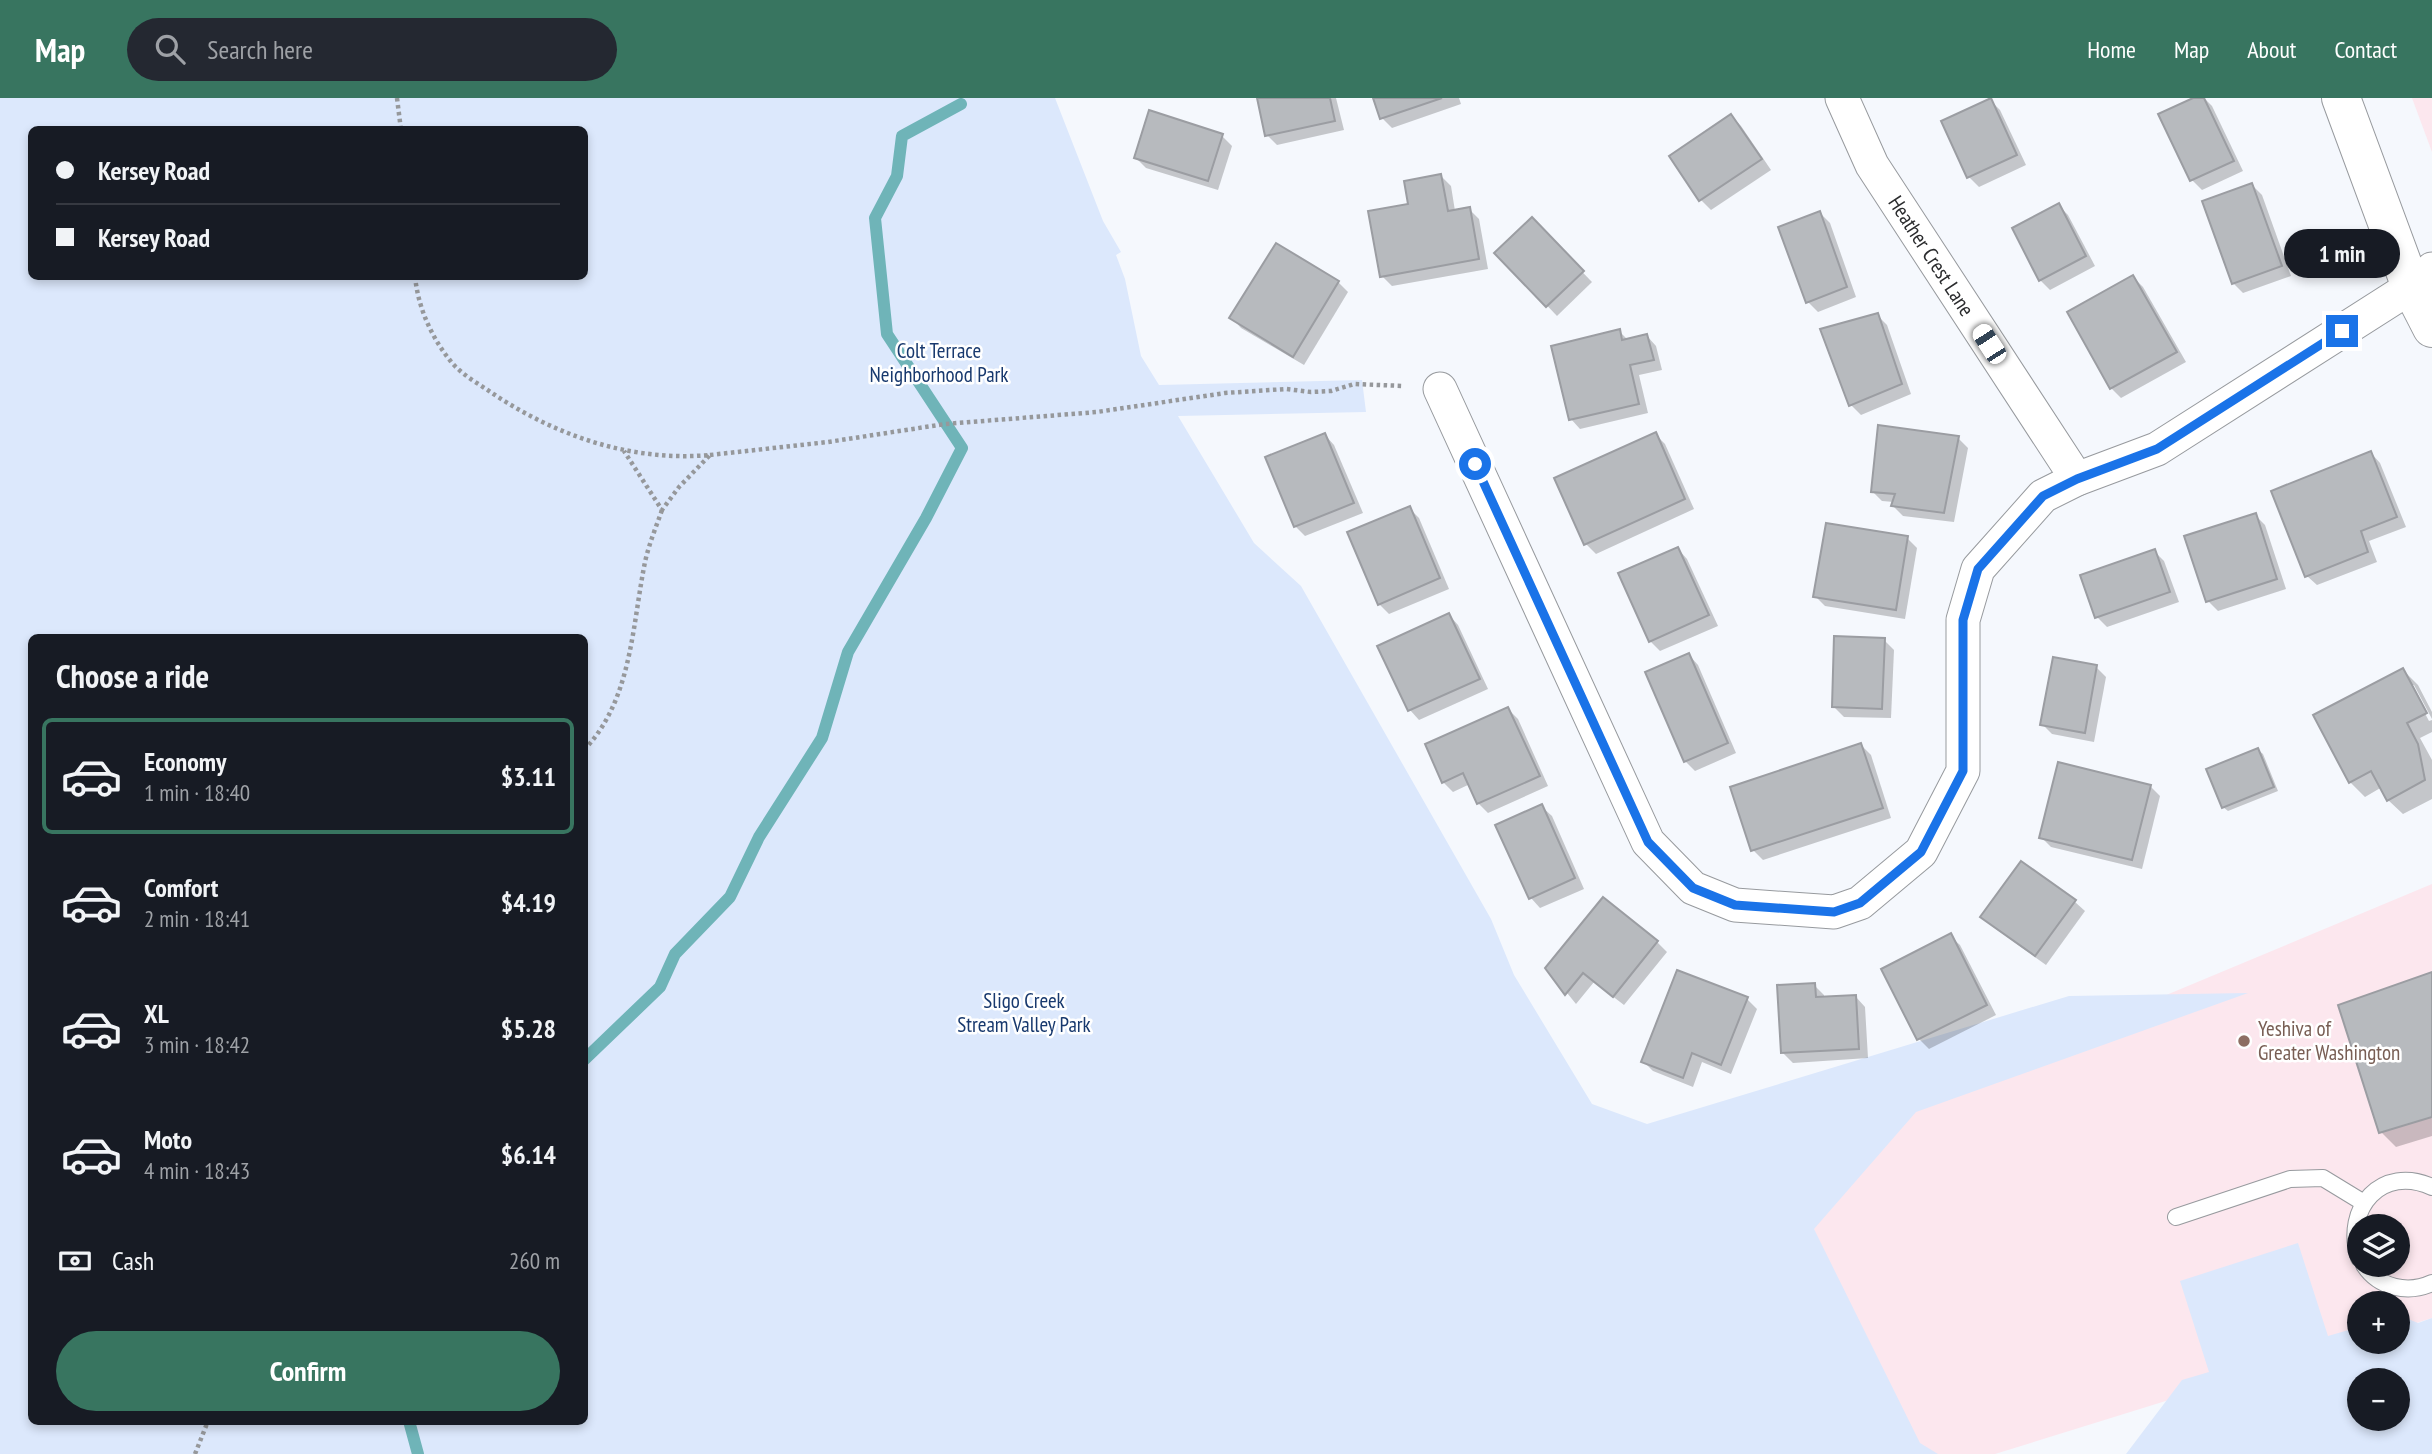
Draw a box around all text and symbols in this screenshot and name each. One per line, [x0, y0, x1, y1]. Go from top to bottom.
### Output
search box [127, 18, 617, 81]
text: Map [35, 28, 85, 71]
icon: search [151, 30, 189, 68]
text: Search here [207, 33, 313, 66]
text: Home [2087, 34, 2136, 65]
text: Map [2174, 34, 2209, 65]
text: About [2247, 34, 2296, 65]
text: Contact [2334, 34, 2397, 65]
text: Kersey Road [98, 154, 210, 187]
street label: Heather Crest Lane [1883, 190, 1980, 321]
text: Kersey Road [98, 221, 210, 254]
callout: 1 min [2284, 230, 2400, 278]
text: 1 min [2319, 239, 2365, 268]
route end [2326, 315, 2358, 347]
car [1969, 321, 2010, 367]
park label: Colt Terrace Neighborhood Park [870, 337, 1008, 388]
route start [1459, 448, 1491, 480]
text: Choose a ride [56, 655, 209, 697]
icon: car [60, 745, 123, 808]
text: Economy [144, 745, 226, 778]
text: $3.11 [501, 760, 556, 793]
text: 1 min · 18:40 [144, 778, 250, 807]
icon: car [60, 871, 123, 934]
text: Comfort [144, 871, 218, 904]
text: $4.19 [501, 886, 556, 919]
text: 2 min · 18:41 [144, 904, 250, 933]
park label: Sligo Creek Stream Valley Park [957, 987, 1091, 1038]
icon: car [60, 997, 123, 1060]
text: XL [144, 997, 169, 1030]
text: $5.28 [501, 1012, 556, 1045]
place label: Yeshiva of Greater Washington [2258, 1015, 2400, 1066]
text: 3 min · 18:42 [144, 1030, 250, 1059]
marker: Yeshiva of Greater Washington [2236, 1033, 2252, 1049]
icon: car [60, 1123, 123, 1186]
text: Moto [144, 1123, 192, 1156]
text: $6.14 [501, 1138, 556, 1171]
text: 4 min · 18:43 [144, 1156, 250, 1185]
map controls [2347, 1214, 2410, 1431]
button: layers [2347, 1214, 2410, 1277]
icon: cash [56, 1242, 94, 1280]
text: Cash [112, 1244, 154, 1277]
text: 260 m [509, 1246, 560, 1275]
button: + [2347, 1291, 2410, 1354]
button: Confirm [56, 1331, 560, 1411]
button: − [2347, 1368, 2410, 1431]

